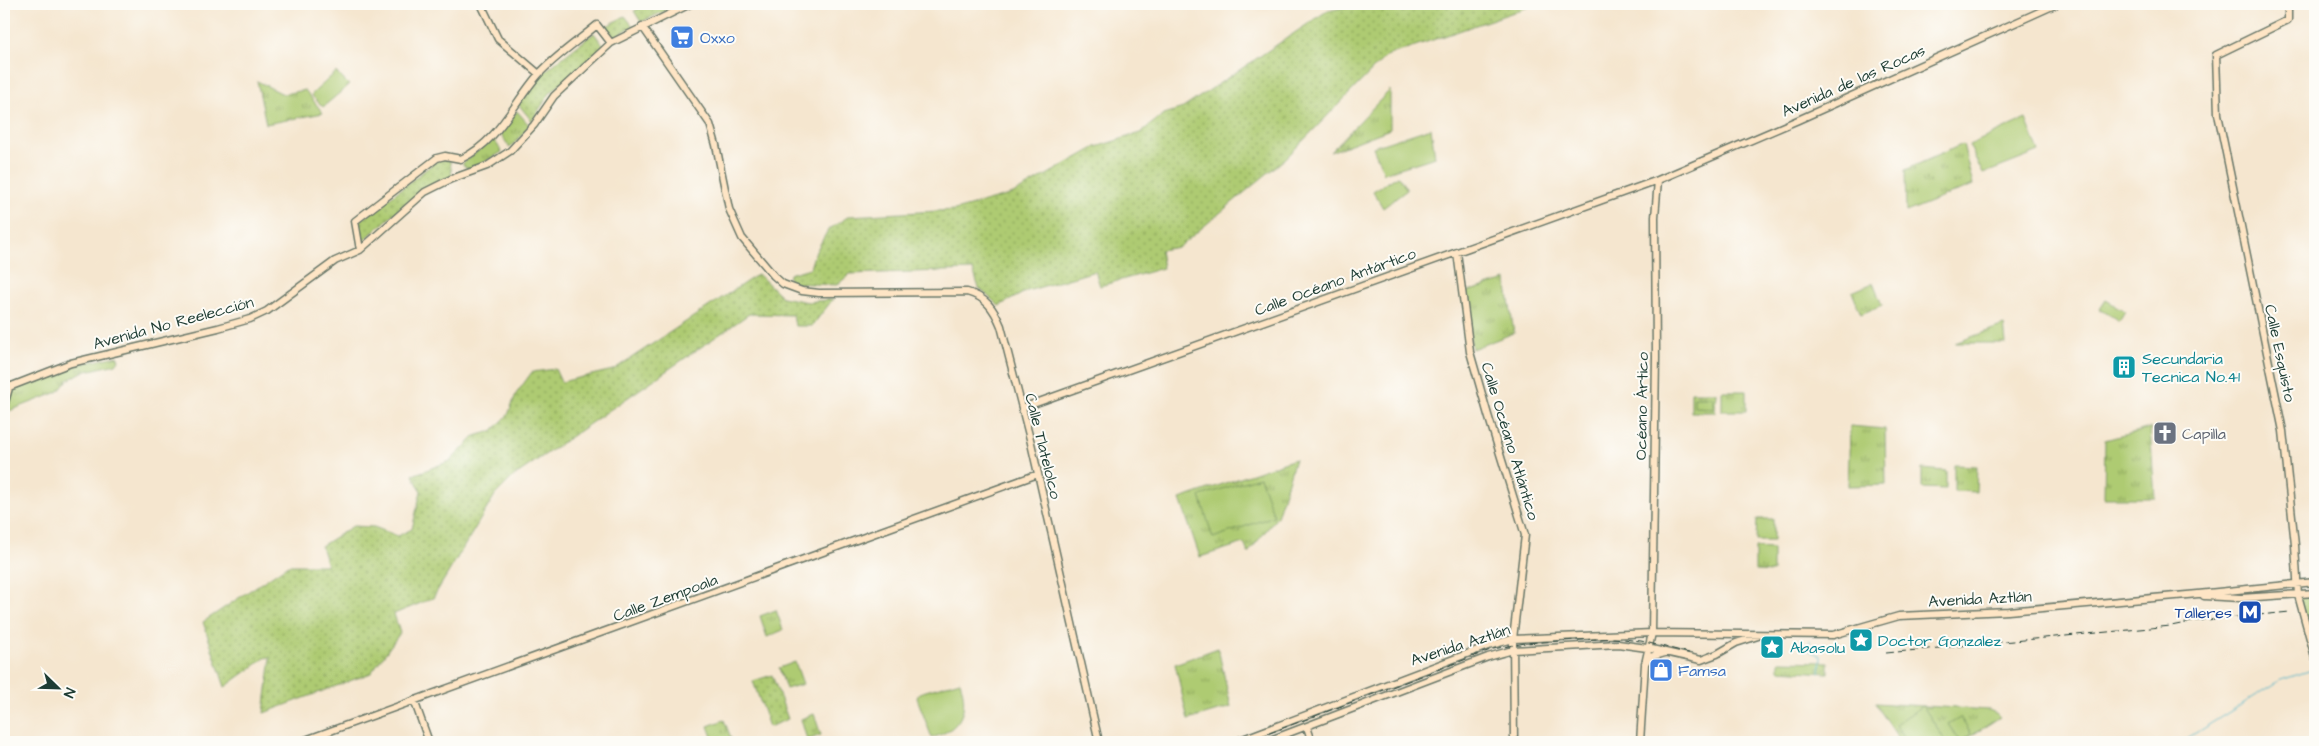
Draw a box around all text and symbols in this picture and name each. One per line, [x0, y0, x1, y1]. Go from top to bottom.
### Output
supermarket icon: Oxxo [669, 24, 695, 50]
place label: Oxxo [700, 27, 735, 49]
street label: Avenida de las Rocas [1778, 39, 1929, 123]
street label: Calle Océano Antártico [1252, 242, 1419, 321]
street label: Avenida No Reelección [91, 291, 256, 355]
street label: Calle Esquisto [2259, 302, 2301, 404]
place label: Secundaria Tecnica No.41 [2142, 348, 2240, 388]
street label: Océano Ártico [1630, 352, 1654, 460]
building icon: Secundaria Tecnica No.41 [2111, 354, 2137, 380]
street label: Calle Océano Atlántico [1476, 360, 1545, 523]
street label: Calle Tlatelolco [1019, 391, 1067, 502]
church icon: Capilla [2152, 420, 2178, 446]
place label: Capilla [2182, 423, 2226, 445]
street label: Calle Zempoala [610, 569, 721, 627]
street label: Avenida Aztlán [1928, 585, 2032, 613]
metro station icon: Talleres [2237, 599, 2263, 625]
place label: Talleres [2175, 602, 2232, 624]
street label: Avenida Aztlán [1408, 618, 1513, 671]
place icon: Doctor Gonzalez [1848, 627, 1874, 653]
place label: Doctor Gonzalez [1878, 630, 2002, 652]
place icon: Abasolu [1759, 634, 1785, 660]
place label: Abasolu [1790, 637, 1845, 659]
shop icon: Famsa [1648, 657, 1674, 683]
place label: Famsa [1678, 660, 1726, 682]
north arrow [32, 664, 82, 714]
text: N [58, 685, 80, 701]

